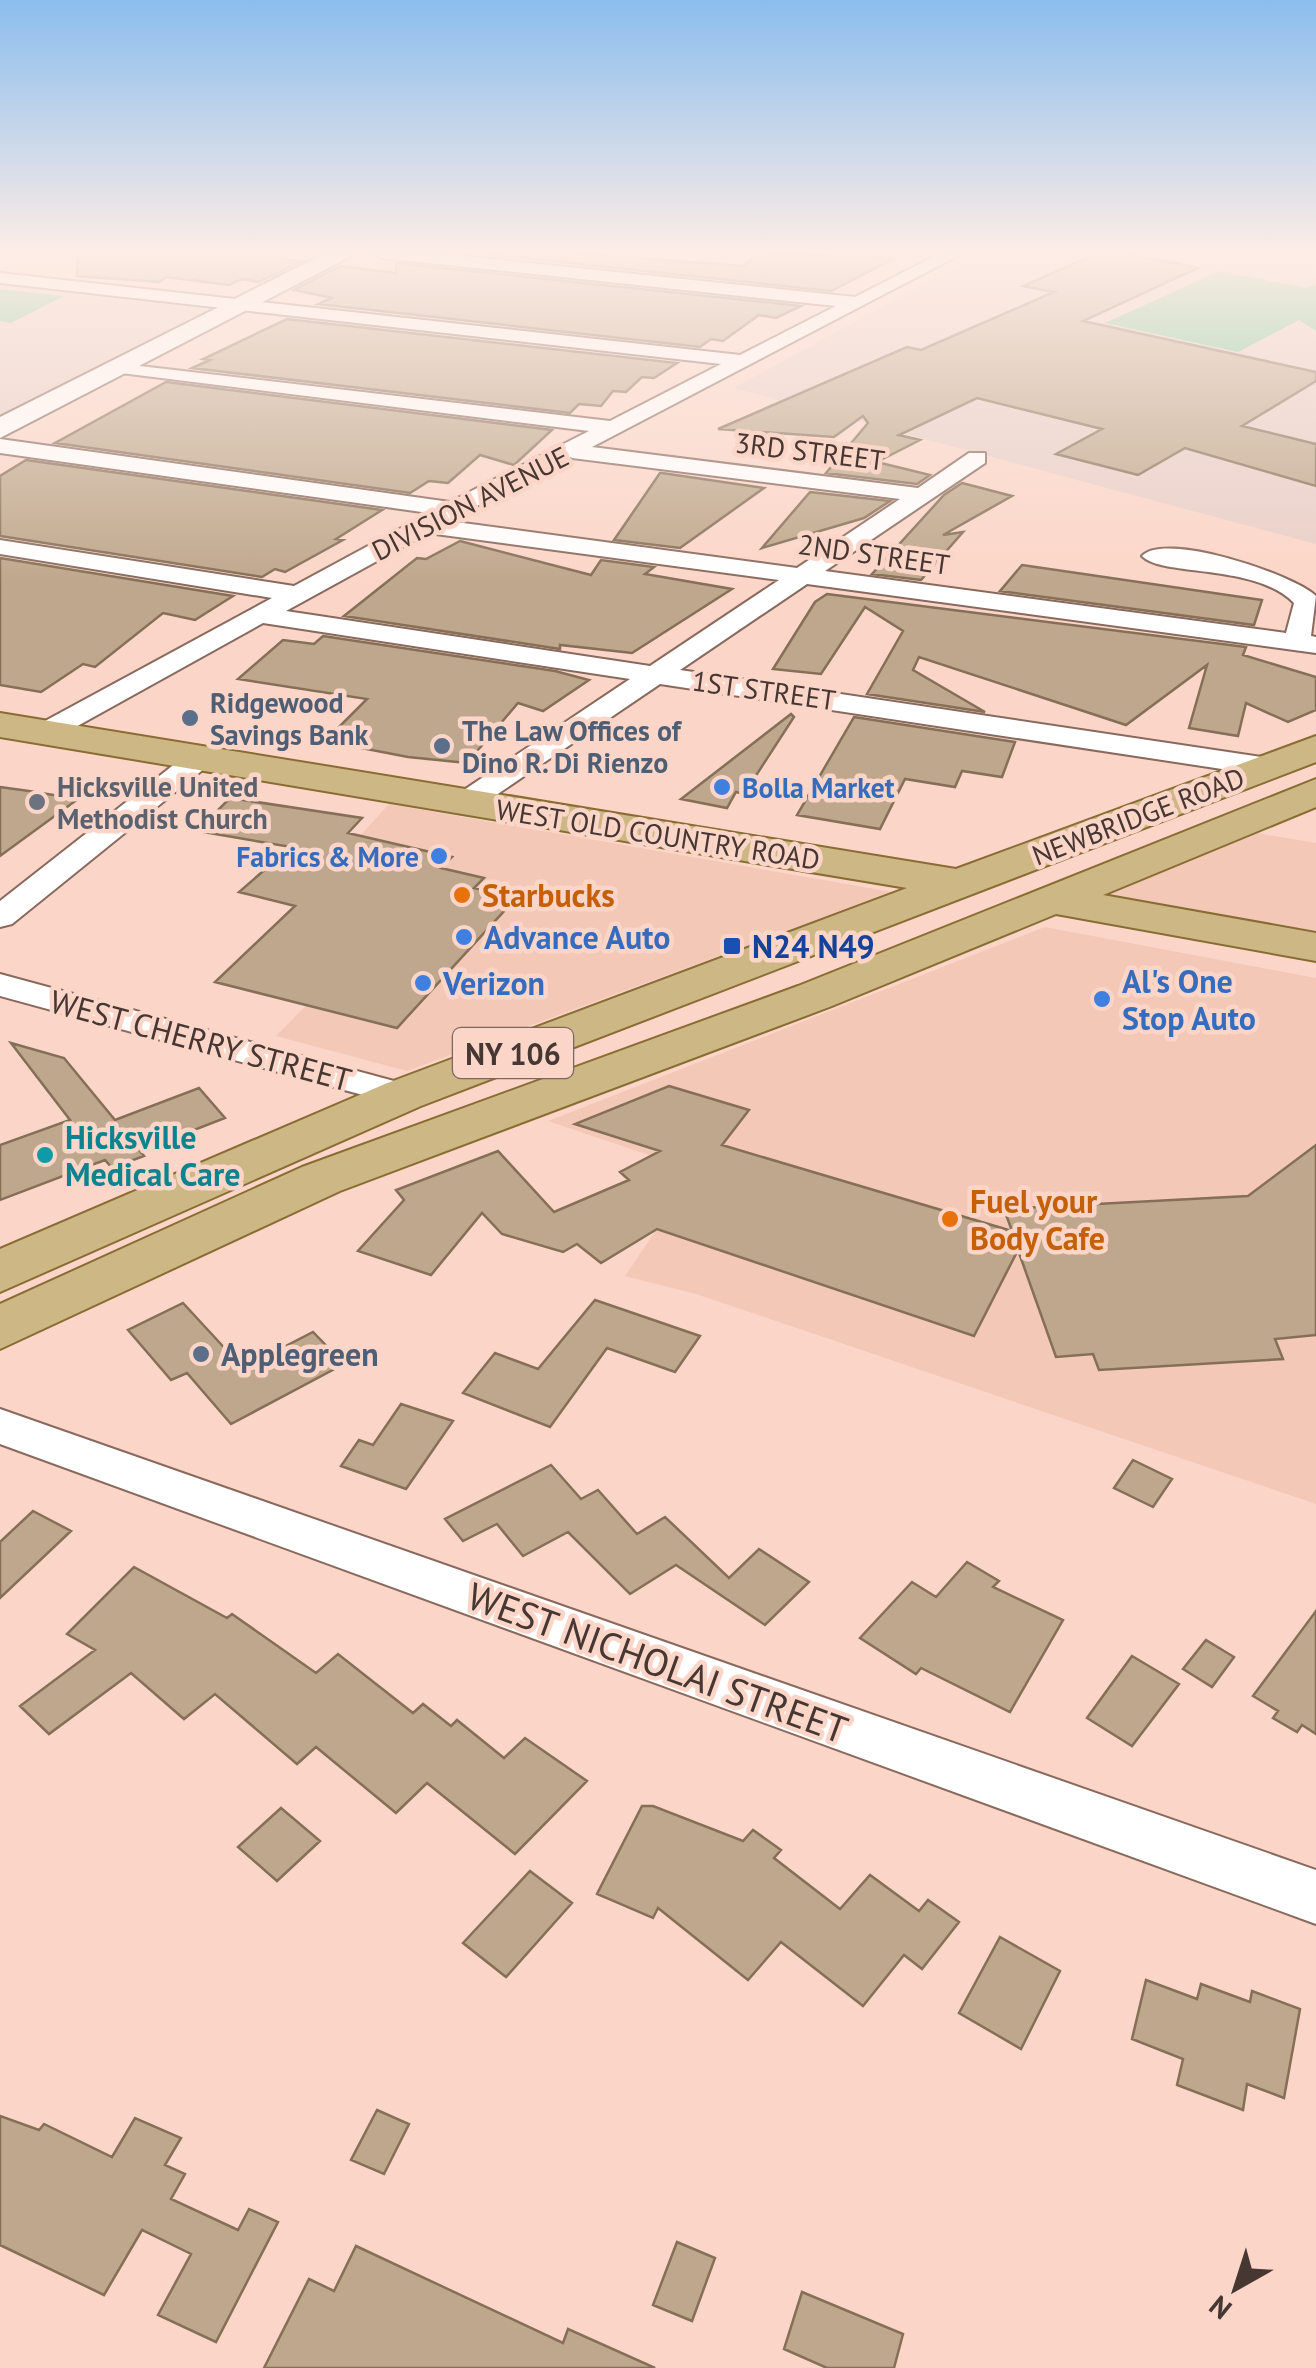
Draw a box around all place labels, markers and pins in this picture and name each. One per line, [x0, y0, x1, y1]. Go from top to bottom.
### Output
place label: Ridgewood Savings Bank [210, 684, 368, 753]
marker: Ridgewood Savings Bank [179, 707, 201, 729]
place label: The Law Offices of Dino R. Di Rienzo [462, 712, 683, 781]
marker: The Law Offices of Dino R. Di Rienzo [431, 735, 453, 757]
place label: Hicksville United Methodist Church [57, 768, 268, 837]
place label: Bolla Market [742, 769, 895, 806]
marker: Bolla Market [711, 776, 733, 798]
marker: Hicksville United Methodist Church [26, 791, 48, 813]
place label: Fabrics & More [236, 838, 419, 875]
marker: Fabrics & More [428, 845, 450, 867]
place label: Starbucks [482, 874, 615, 916]
marker: Starbucks [451, 884, 473, 906]
place label: Advance Auto [484, 916, 670, 958]
place label: N24 N49 [752, 925, 875, 967]
marker: Advance Auto [453, 926, 475, 948]
marker: N24 N49 [721, 935, 743, 957]
place label: Al's One Stop Auto [1122, 960, 1256, 1039]
place label: Verizon [442, 962, 545, 1004]
marker: Verizon [412, 972, 434, 994]
marker: Al's One Stop Auto [1091, 988, 1113, 1010]
place label: Hicksville Medical Care [65, 1116, 240, 1195]
marker: Hicksville Medical Care [34, 1144, 56, 1166]
place label: Fuel your Body Cafe [970, 1180, 1105, 1259]
marker: Fuel your Body Cafe [939, 1208, 961, 1230]
place label: Applegreen [221, 1333, 379, 1375]
marker: Applegreen [190, 1343, 212, 1365]

